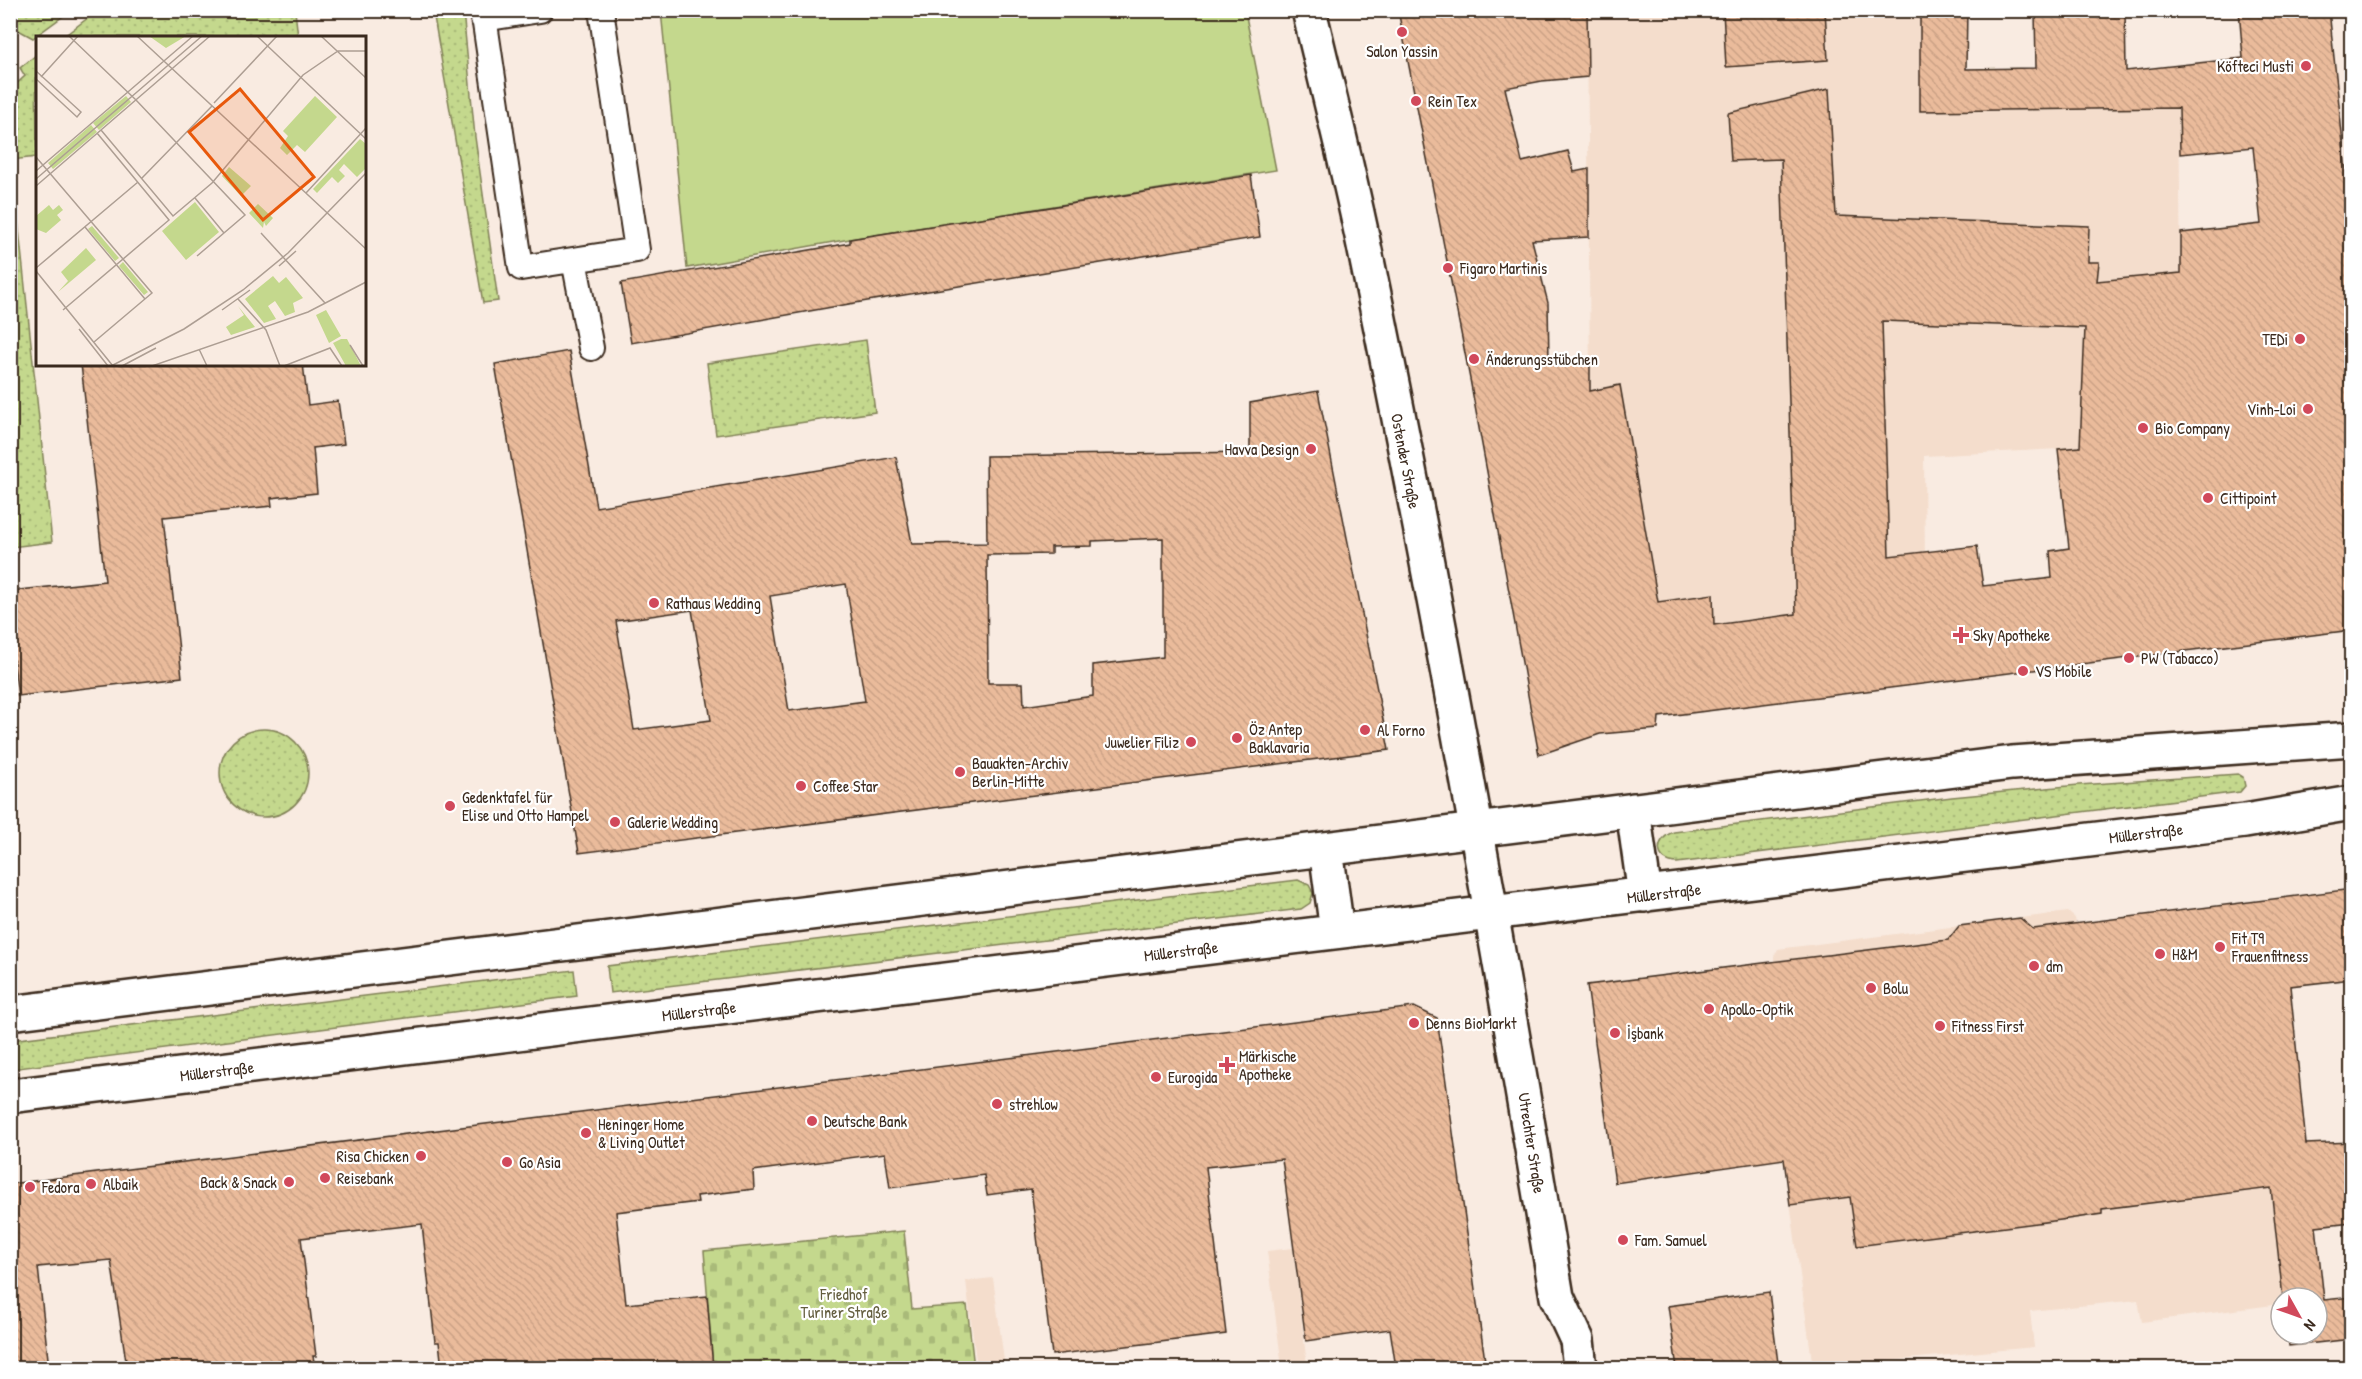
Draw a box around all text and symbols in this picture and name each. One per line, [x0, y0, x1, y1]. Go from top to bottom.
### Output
marker: Salon Yassin [1395, 25, 1409, 39]
inset map [36, 36, 366, 366]
place label: Salon Yassin [1366, 40, 1438, 62]
place label: Köfteci Musti [2217, 55, 2294, 77]
marker: Köfteci Musti [2299, 59, 2313, 73]
place label: Rein Tex [1428, 90, 1477, 112]
marker: Rein Tex [1409, 94, 1423, 108]
place label: Figaro Martinis [1459, 257, 1547, 279]
marker: Figaro Martinis [1441, 261, 1455, 275]
place label: TEDi [2262, 328, 2288, 350]
marker: TEDi [2293, 332, 2307, 346]
place label: Änderungsstübchen [1486, 348, 1598, 370]
marker: Änderungsstübchen [1467, 352, 1481, 366]
place label: Vinh-Loi [2247, 398, 2296, 420]
marker: Vinh-Loi [2301, 402, 2315, 416]
street label: Ostender Straße [1386, 411, 1426, 511]
place label: Bio Company [2155, 417, 2230, 439]
marker: Bio Company [2136, 421, 2150, 435]
place label: Havva Design [1224, 438, 1299, 460]
marker: Havva Design [1304, 442, 1318, 456]
place label: Cittipoint [2220, 487, 2277, 509]
marker: Cittipoint [2201, 491, 2215, 505]
place label: Rathaus Wedding [666, 592, 761, 614]
marker: Rathaus Wedding [647, 596, 661, 610]
place label: Sky Apotheke [1973, 624, 2051, 646]
marker: Sky Apotheke [1954, 628, 1968, 642]
place label: PW (Tabacco) [2141, 647, 2219, 669]
marker: PW (Tabacco) [2122, 651, 2136, 665]
place label: VS Mobile [2035, 660, 2092, 682]
marker: VS Mobile [2016, 664, 2030, 678]
place label: Öz Antep Baklavaria [1249, 718, 1309, 758]
place label: Al Forno [1377, 719, 1426, 741]
marker: Al Forno [1358, 723, 1372, 737]
place label: Juwelier Filiz [1105, 731, 1179, 753]
marker: Öz Antep Baklavaria [1230, 731, 1244, 745]
marker: Juwelier Filiz [1184, 735, 1198, 749]
place label: Bauakten-Archiv Berlin-Mitte [972, 752, 1069, 792]
marker: Bauakten-Archiv Berlin-Mitte [953, 765, 967, 779]
place label: Coffee Star [813, 775, 878, 797]
marker: Coffee Star [794, 779, 808, 793]
place label: Gedenktafel für Elise und Otto Hampel [462, 786, 590, 826]
marker: Gedenktafel für Elise und Otto Hampel [443, 799, 457, 813]
place label: Galerie Wedding [627, 811, 718, 833]
marker: Galerie Wedding [608, 815, 622, 829]
street label: Müllerstraße [2108, 817, 2185, 848]
street label: Müllerstraße [1626, 877, 1703, 908]
place label: Fit T9 Frauenfitness [2231, 927, 2308, 967]
street label: Müllerstraße [1143, 935, 1220, 966]
marker: Fit T9 Frauenfitness [2213, 940, 2227, 954]
place label: H&M [2172, 943, 2198, 965]
marker: H&M [2153, 947, 2167, 961]
place label: dm [2046, 955, 2063, 977]
marker: dm [2027, 959, 2041, 973]
place label: Bolu [1883, 977, 1909, 999]
marker: Bolu [1864, 981, 1878, 995]
street label: Müllerstraße [661, 995, 738, 1026]
place label: Apollo-Optik [1721, 998, 1794, 1020]
marker: Apollo-Optik [1702, 1002, 1716, 1016]
place label: Denns BioMarkt [1426, 1012, 1517, 1034]
place label: Fitness First [1951, 1015, 2025, 1037]
marker: Denns BioMarkt [1407, 1016, 1421, 1030]
marker: Fitness First [1933, 1019, 1947, 1033]
place label: İşbank [1627, 1022, 1664, 1044]
marker: İşbank [1608, 1026, 1622, 1040]
place label: Märkische Apotheke [1239, 1045, 1297, 1085]
street label: Müllerstraße [179, 1055, 256, 1086]
marker: Märkische Apotheke [1220, 1058, 1234, 1072]
place label: Eurogida [1168, 1066, 1217, 1088]
marker: Eurogida [1149, 1070, 1163, 1084]
street label: Utrechter Straße [1513, 1091, 1551, 1196]
place label: strehlow [1009, 1093, 1058, 1115]
marker: strehlow [990, 1097, 1004, 1111]
place label: Deutsche Bank [824, 1110, 908, 1132]
place label: Heninger Home & Living Outlet [598, 1113, 685, 1153]
marker: Deutsche Bank [805, 1114, 819, 1128]
marker: Heninger Home & Living Outlet [579, 1126, 593, 1140]
place label: Risa Chicken [337, 1145, 409, 1167]
marker: Risa Chicken [414, 1149, 428, 1163]
place label: Go Asia [519, 1151, 561, 1173]
marker: Go Asia [500, 1155, 514, 1169]
place label: Reisebank [337, 1167, 394, 1189]
place label: Back & Snack [200, 1171, 277, 1193]
marker: Reisebank [318, 1171, 332, 1185]
place label: Albaik [103, 1173, 139, 1195]
marker: Back & Snack [282, 1175, 296, 1189]
place label: Fedora [41, 1176, 80, 1198]
marker: Albaik [84, 1177, 98, 1191]
marker: Fedora [23, 1180, 37, 1194]
place label: Fam. Samuel [1634, 1229, 1708, 1251]
marker: Fam. Samuel [1616, 1233, 1630, 1247]
park label: Friedhof Turiner Straße [800, 1283, 888, 1323]
north arrow [2269, 1286, 2329, 1346]
text: N [2299, 1315, 2322, 1336]

